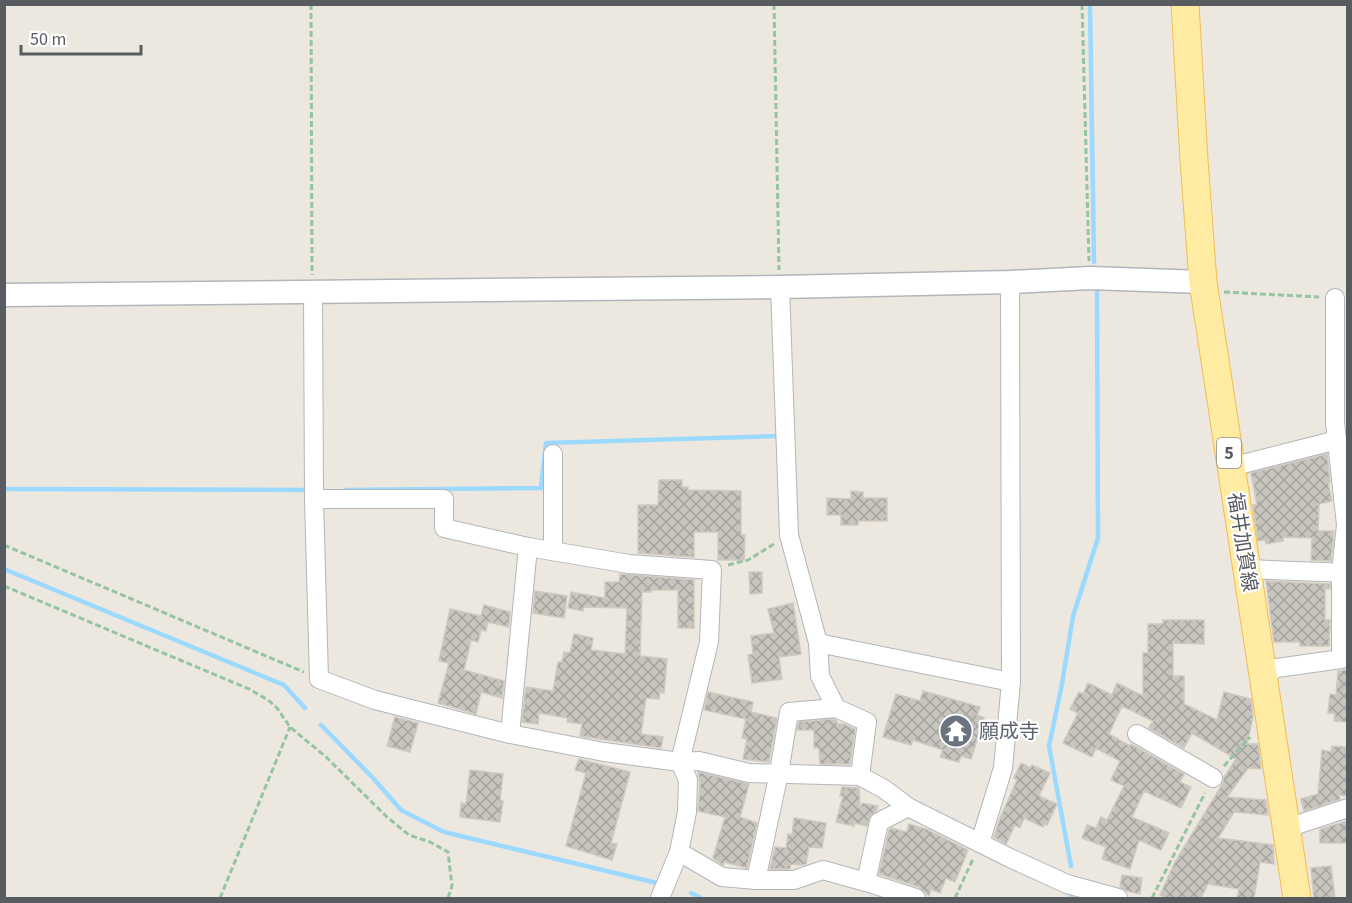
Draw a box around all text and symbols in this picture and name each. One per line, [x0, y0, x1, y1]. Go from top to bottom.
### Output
scale bar [21, 18, 141, 56]
text: 50 m [30, 27, 66, 52]
road number: 5 [1217, 438, 1241, 468]
street label: 福井加賀線 [1220, 491, 1264, 594]
temple icon: 願成寺 [938, 713, 974, 749]
place label: 願成寺 [979, 718, 1039, 746]

